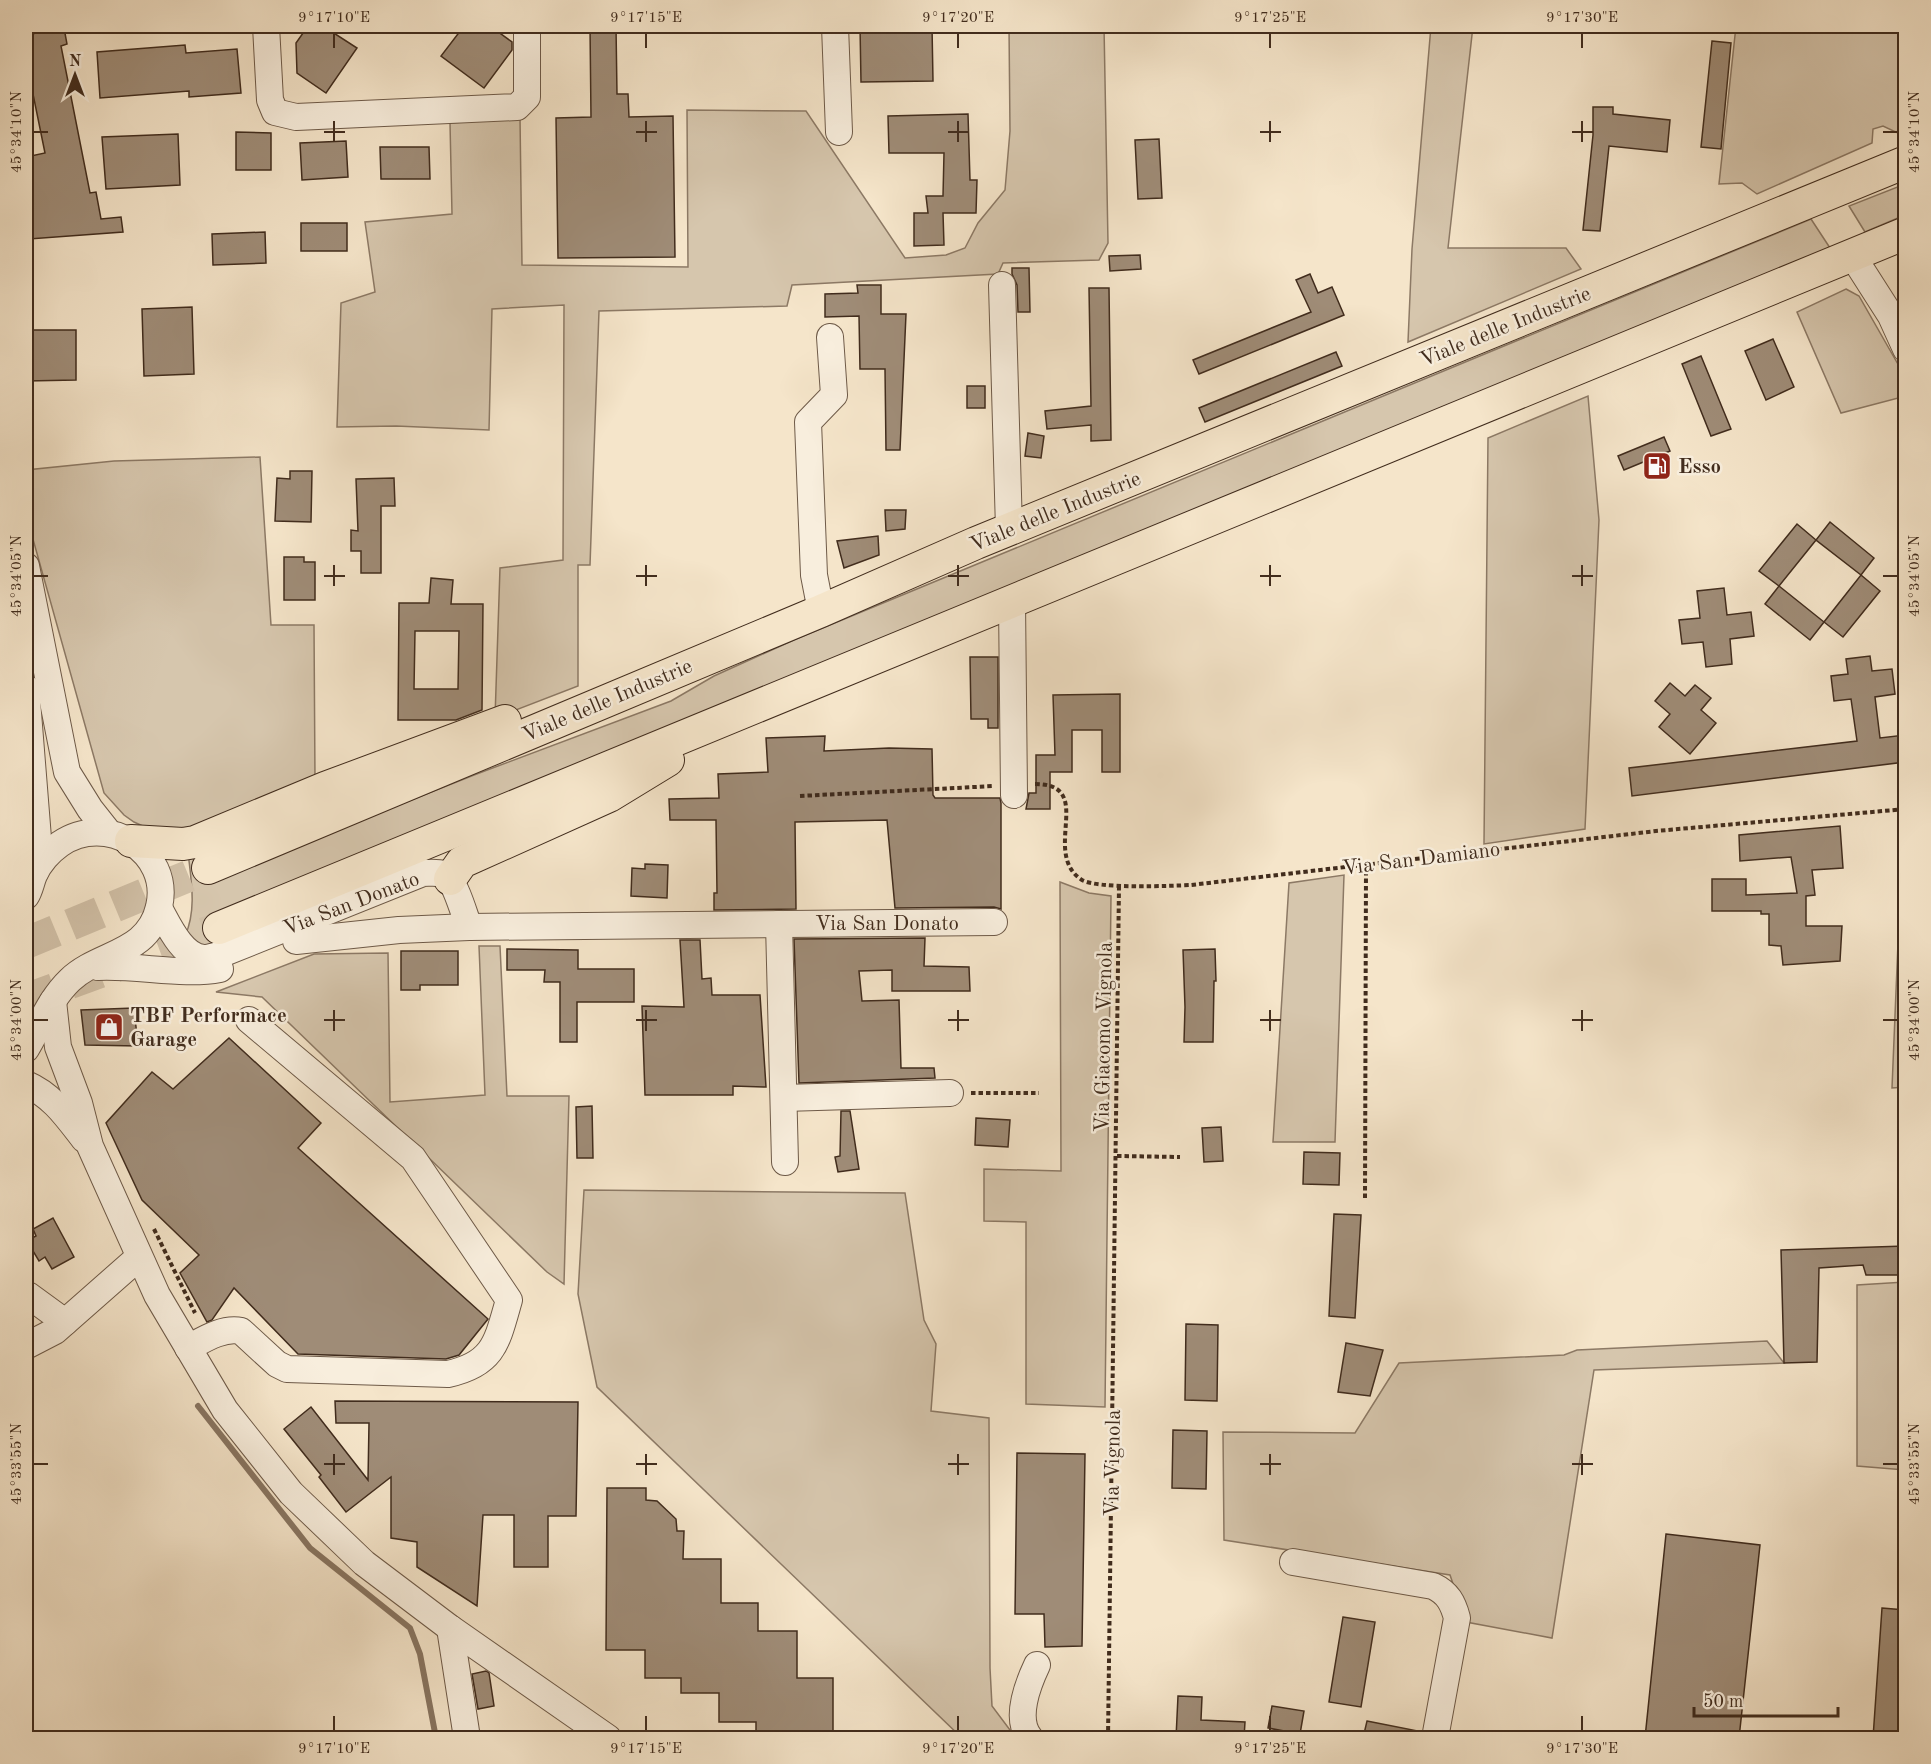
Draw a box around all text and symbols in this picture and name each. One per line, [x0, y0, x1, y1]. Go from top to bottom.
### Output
text: 9°17'10"E [298, 11, 370, 26]
text: 9°17'15"E [610, 11, 682, 26]
text: 9°17'20"E [922, 11, 994, 26]
text: 9°17'25"E [1234, 11, 1306, 26]
text: 9°17'30"E [1546, 11, 1618, 26]
north arrow [45, 45, 105, 105]
text: N [69, 54, 82, 70]
text: 45°34'10"N [10, 91, 25, 173]
text: 45°34'10"N [1908, 91, 1923, 173]
street label: Viale delle Industrie [1417, 284, 1594, 371]
fuel station icon: Esso [1641, 450, 1673, 482]
place label: Esso [1678, 457, 1721, 478]
street label: Viale delle Industrie [967, 469, 1144, 556]
text: 45°34'05"N [10, 535, 25, 617]
text: 45°34'05"N [1908, 535, 1923, 617]
street label: Viale delle Industrie [520, 656, 696, 747]
street label: Via San Damiano [1341, 839, 1501, 880]
street label: Via San Donato [281, 869, 423, 940]
street label: Via San Donato [815, 914, 959, 935]
street label: Via Giacomo Vignola [1092, 941, 1117, 1133]
text: 45°34'00"N [10, 979, 25, 1061]
text: 45°34'00"N [1908, 979, 1923, 1061]
place label: TBF Performace Garage [130, 1006, 287, 1051]
shop icon: TBF Performace Garage [93, 1011, 125, 1043]
street label: Via Vignola [1102, 1409, 1125, 1517]
text: 45°33'55"N [10, 1423, 25, 1505]
text: 45°33'55"N [1908, 1423, 1923, 1505]
scale bar [1694, 1680, 1838, 1718]
text: 50 m [1703, 1693, 1743, 1711]
text: 9°17'10"E [298, 1742, 370, 1757]
text: 9°17'15"E [610, 1742, 682, 1757]
text: 9°17'20"E [922, 1742, 994, 1757]
text: 9°17'25"E [1234, 1742, 1306, 1757]
text: 9°17'30"E [1546, 1742, 1618, 1757]

